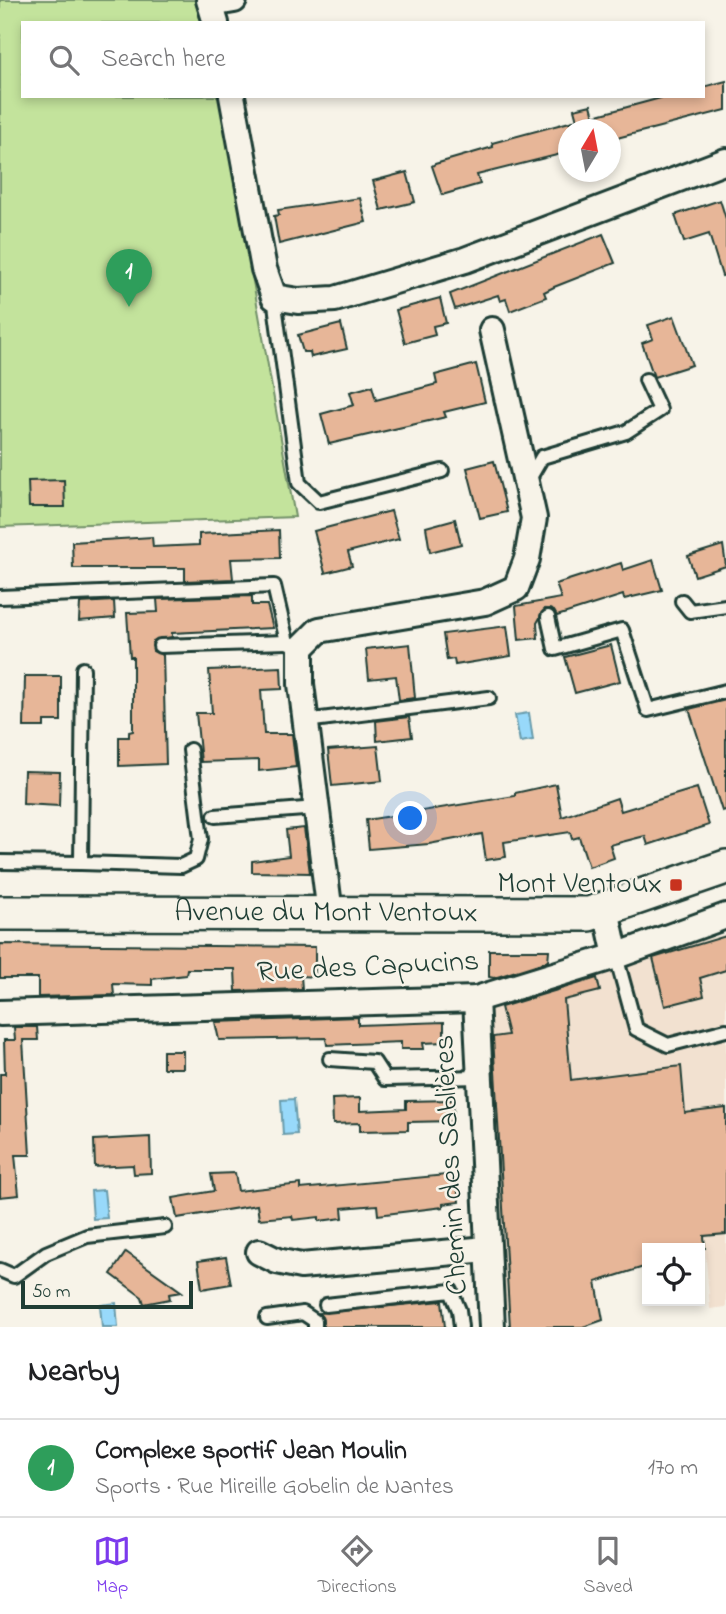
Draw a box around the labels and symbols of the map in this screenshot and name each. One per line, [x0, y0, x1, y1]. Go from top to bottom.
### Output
north arrow [558, 119, 621, 182]
pin: 1 [106, 249, 152, 307]
your location [393, 801, 427, 835]
place label: Mont Ventoux [497, 863, 662, 907]
marker: Mont Ventoux [668, 877, 684, 893]
street label: Avenue du Mont Ventoux [174, 891, 478, 936]
street label: Rue des Capucins [256, 940, 480, 996]
street label: Chemin des Sablières [423, 1034, 481, 1296]
scale bar [21, 1278, 192, 1310]

